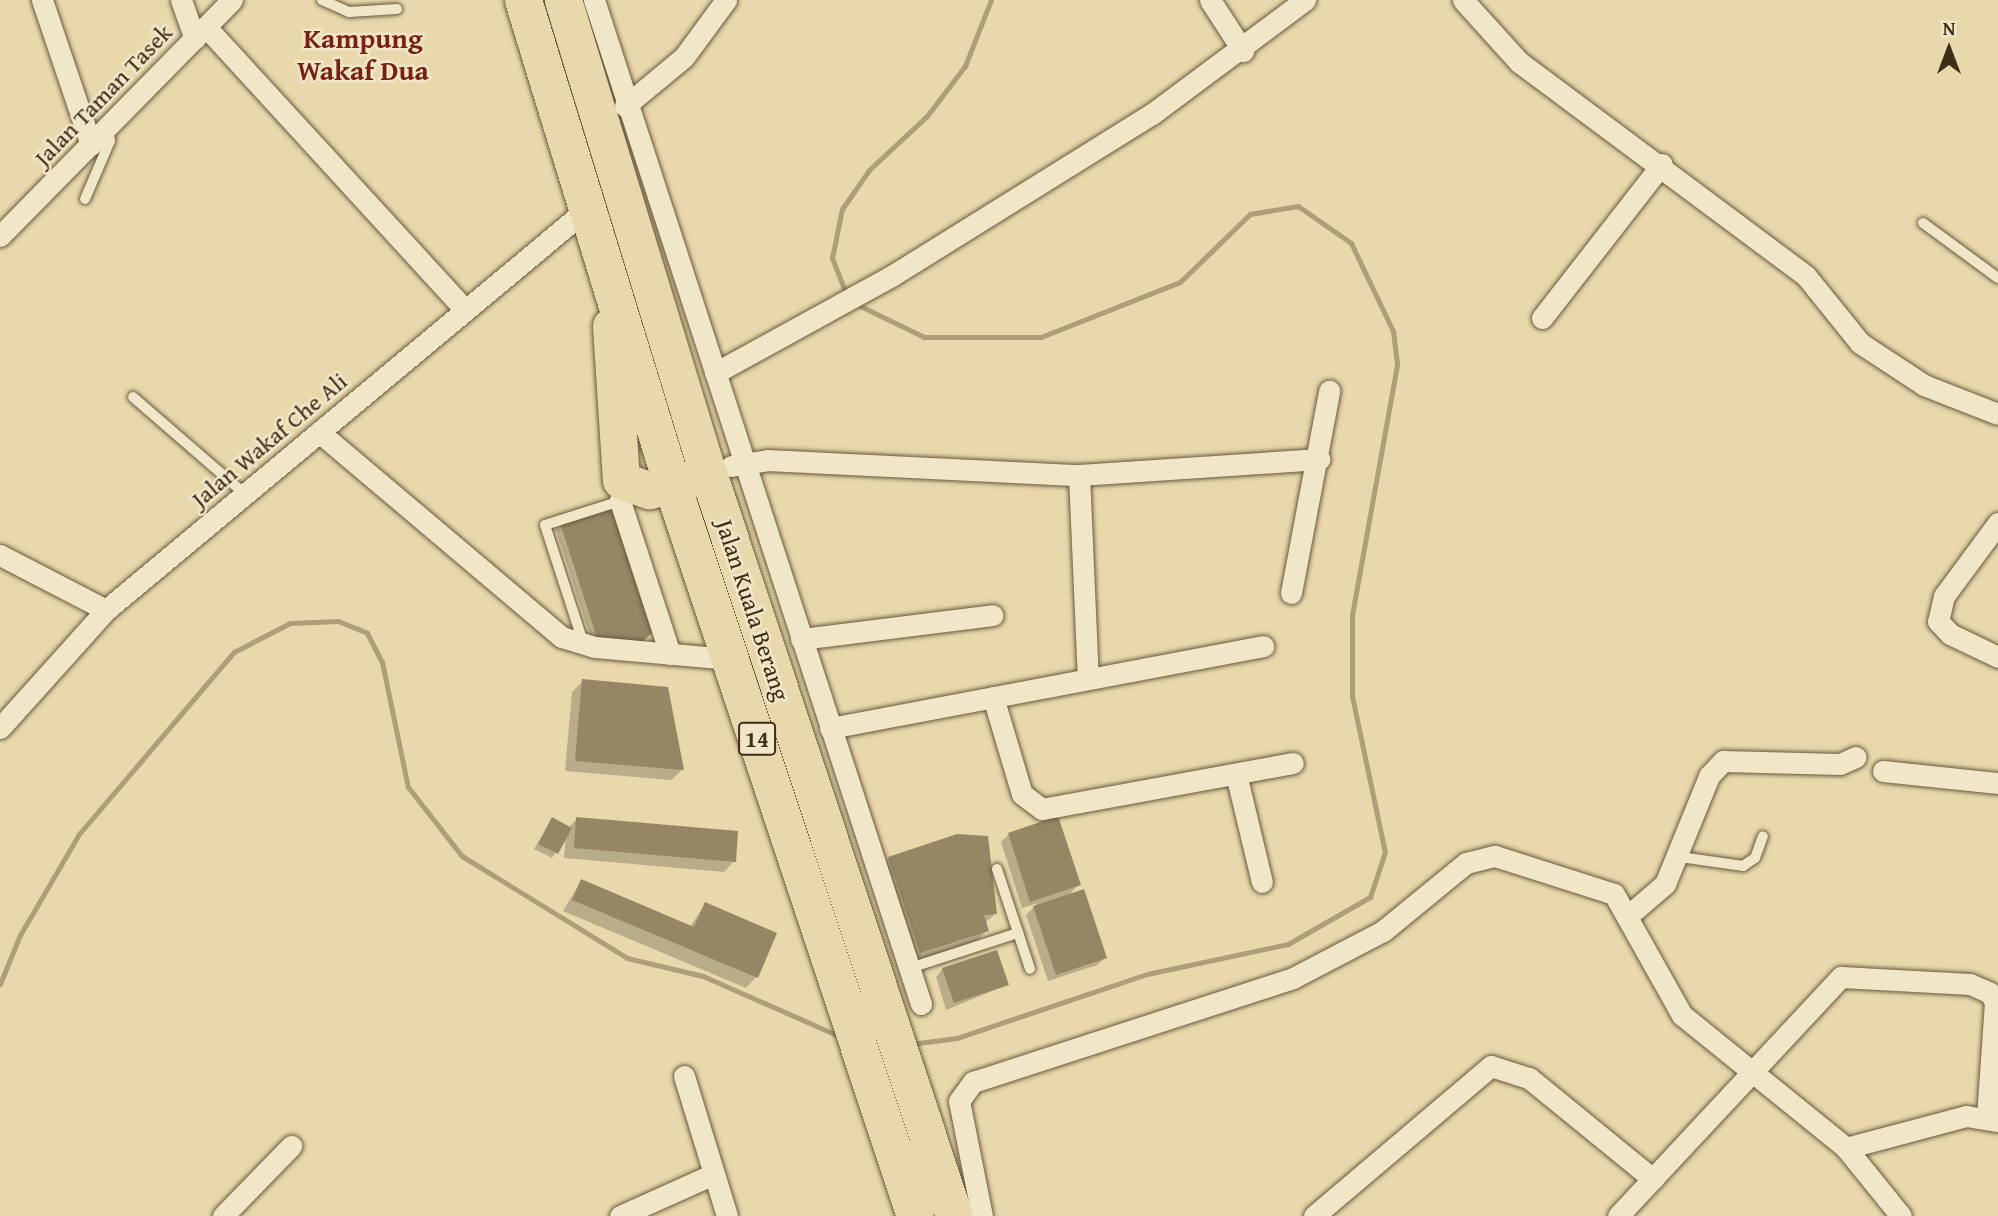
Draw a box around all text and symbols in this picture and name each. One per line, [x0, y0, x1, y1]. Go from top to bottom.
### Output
north arrow [1914, 14, 1984, 84]
text: N [1943, 14, 1955, 42]
street label: Jalan Taman Tasek [28, 18, 178, 172]
district label: Kampung Wakaf Dua [297, 21, 429, 87]
street label: Jalan Wakaf Che Ali [185, 367, 353, 513]
street label: Jalan Kuala Berang [710, 516, 796, 704]
road number: 14 [738, 720, 776, 758]

